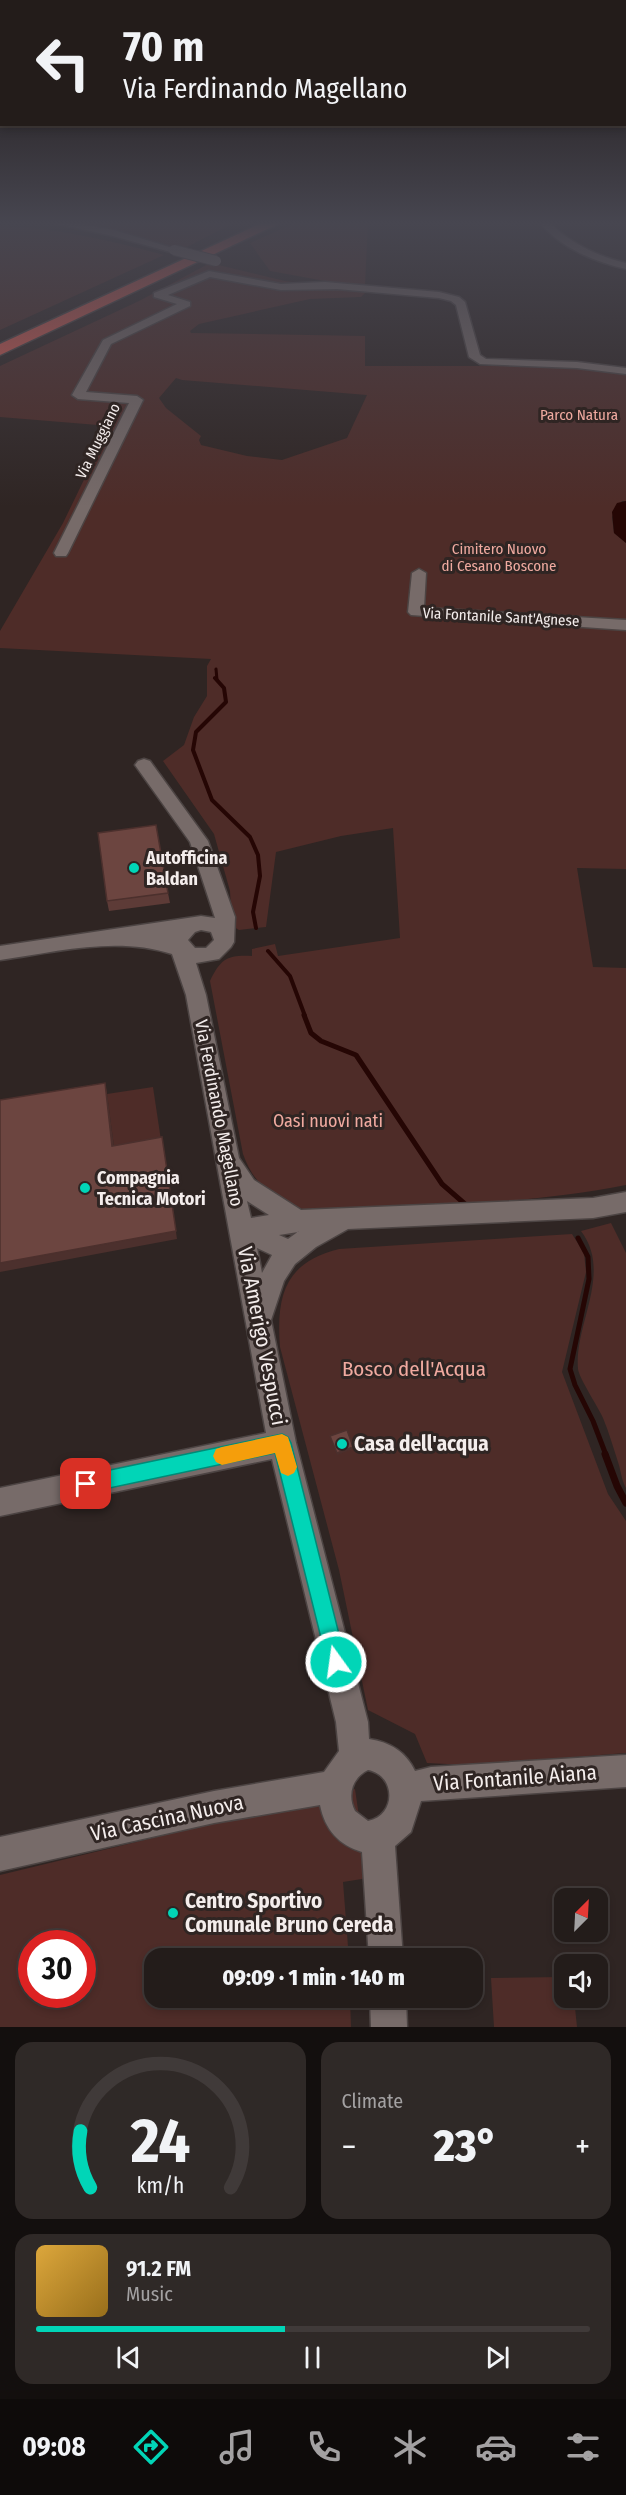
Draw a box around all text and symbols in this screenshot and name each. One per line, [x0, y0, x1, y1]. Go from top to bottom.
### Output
text: 70 m [123, 22, 204, 72]
icon: left [24, 24, 102, 102]
text: Via Ferdinando Magellano [123, 73, 408, 105]
street label: Via Muggiano [72, 400, 124, 482]
park label: Parco Natura [540, 406, 618, 424]
park label: Cimitero Nuovo di Cesano Boscone [442, 540, 556, 575]
street label: Via Fontanile Sant'Agnese [422, 604, 580, 630]
place label: Autofficina Baldan [145, 847, 227, 890]
marker: Autofficina Baldan [127, 861, 141, 875]
street label: Via Ferdinando Magellano [190, 1018, 248, 1208]
park label: Oasi nuovi nati [273, 1110, 383, 1132]
place label: Compagnia Tecnica Motori [97, 1167, 206, 1210]
marker: Compagnia Tecnica Motori [78, 1181, 92, 1195]
street label: Via Amerigo Vespucci [232, 1244, 292, 1428]
park label: Bosco dell'Acqua [342, 1356, 486, 1382]
place label: Casa dell'acqua [354, 1431, 489, 1457]
marker: Casa dell'acqua [335, 1437, 349, 1451]
pin [60, 1458, 111, 1509]
icon: arrive [69, 1467, 102, 1500]
position arrow [304, 1630, 368, 1694]
street label: Via Fontanile Aiana [432, 1759, 598, 1797]
street label: Via Cascina Nuova [88, 1789, 246, 1847]
place label: Centro Sportivo Comunale Bruno Cereda [185, 1888, 393, 1938]
north arrow [554, 1888, 608, 1942]
map controls [554, 1888, 608, 2008]
marker: Centro Sportivo Comunale Bruno Cereda [166, 1906, 180, 1920]
speed limit sign: 30 [18, 1930, 96, 2008]
button: sound [554, 1954, 608, 2008]
text: 09:09 · 1 min · 140 m [222, 1964, 405, 1991]
text: Climate [342, 2089, 403, 2113]
text: 24 [129, 2104, 190, 2179]
text: 23° [434, 2119, 498, 2173]
text: − [342, 2127, 356, 2167]
text: + [575, 2127, 590, 2167]
text: km/h [136, 2173, 184, 2199]
text: 91.2 FM [126, 2255, 191, 2282]
text: Music [126, 2282, 173, 2306]
icon: previous [112, 2341, 145, 2374]
icon: pause [296, 2341, 329, 2374]
icon: next [481, 2341, 514, 2374]
icon: directions [130, 2426, 172, 2468]
icon: music [216, 2426, 258, 2468]
icon: phone [303, 2426, 345, 2468]
icon: climate [389, 2426, 431, 2468]
icon: car [475, 2426, 517, 2468]
icon: filters [562, 2426, 604, 2468]
text: 09:08 [22, 2431, 86, 2463]

